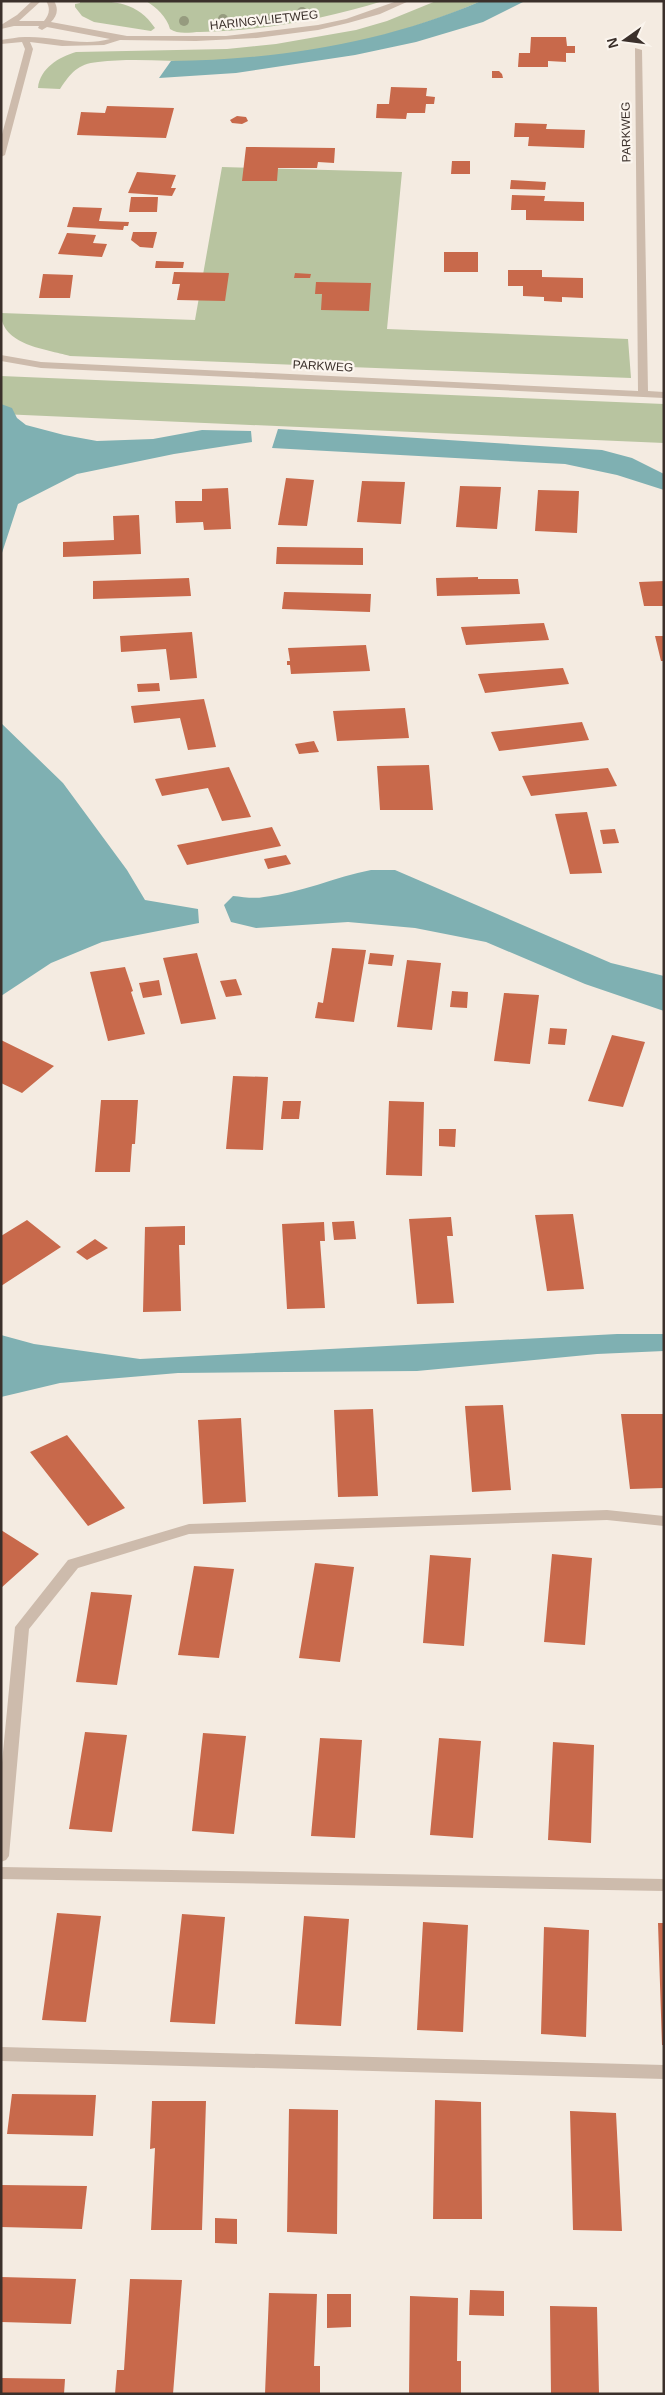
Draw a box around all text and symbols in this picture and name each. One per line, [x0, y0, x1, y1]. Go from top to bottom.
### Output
street label: HARINGVLIETWEG [209, 7, 319, 33]
north arrow [600, 15, 650, 65]
text: N [603, 36, 621, 50]
street label: PARKWEG [618, 102, 634, 162]
street label: PARKWEG [292, 357, 354, 375]

